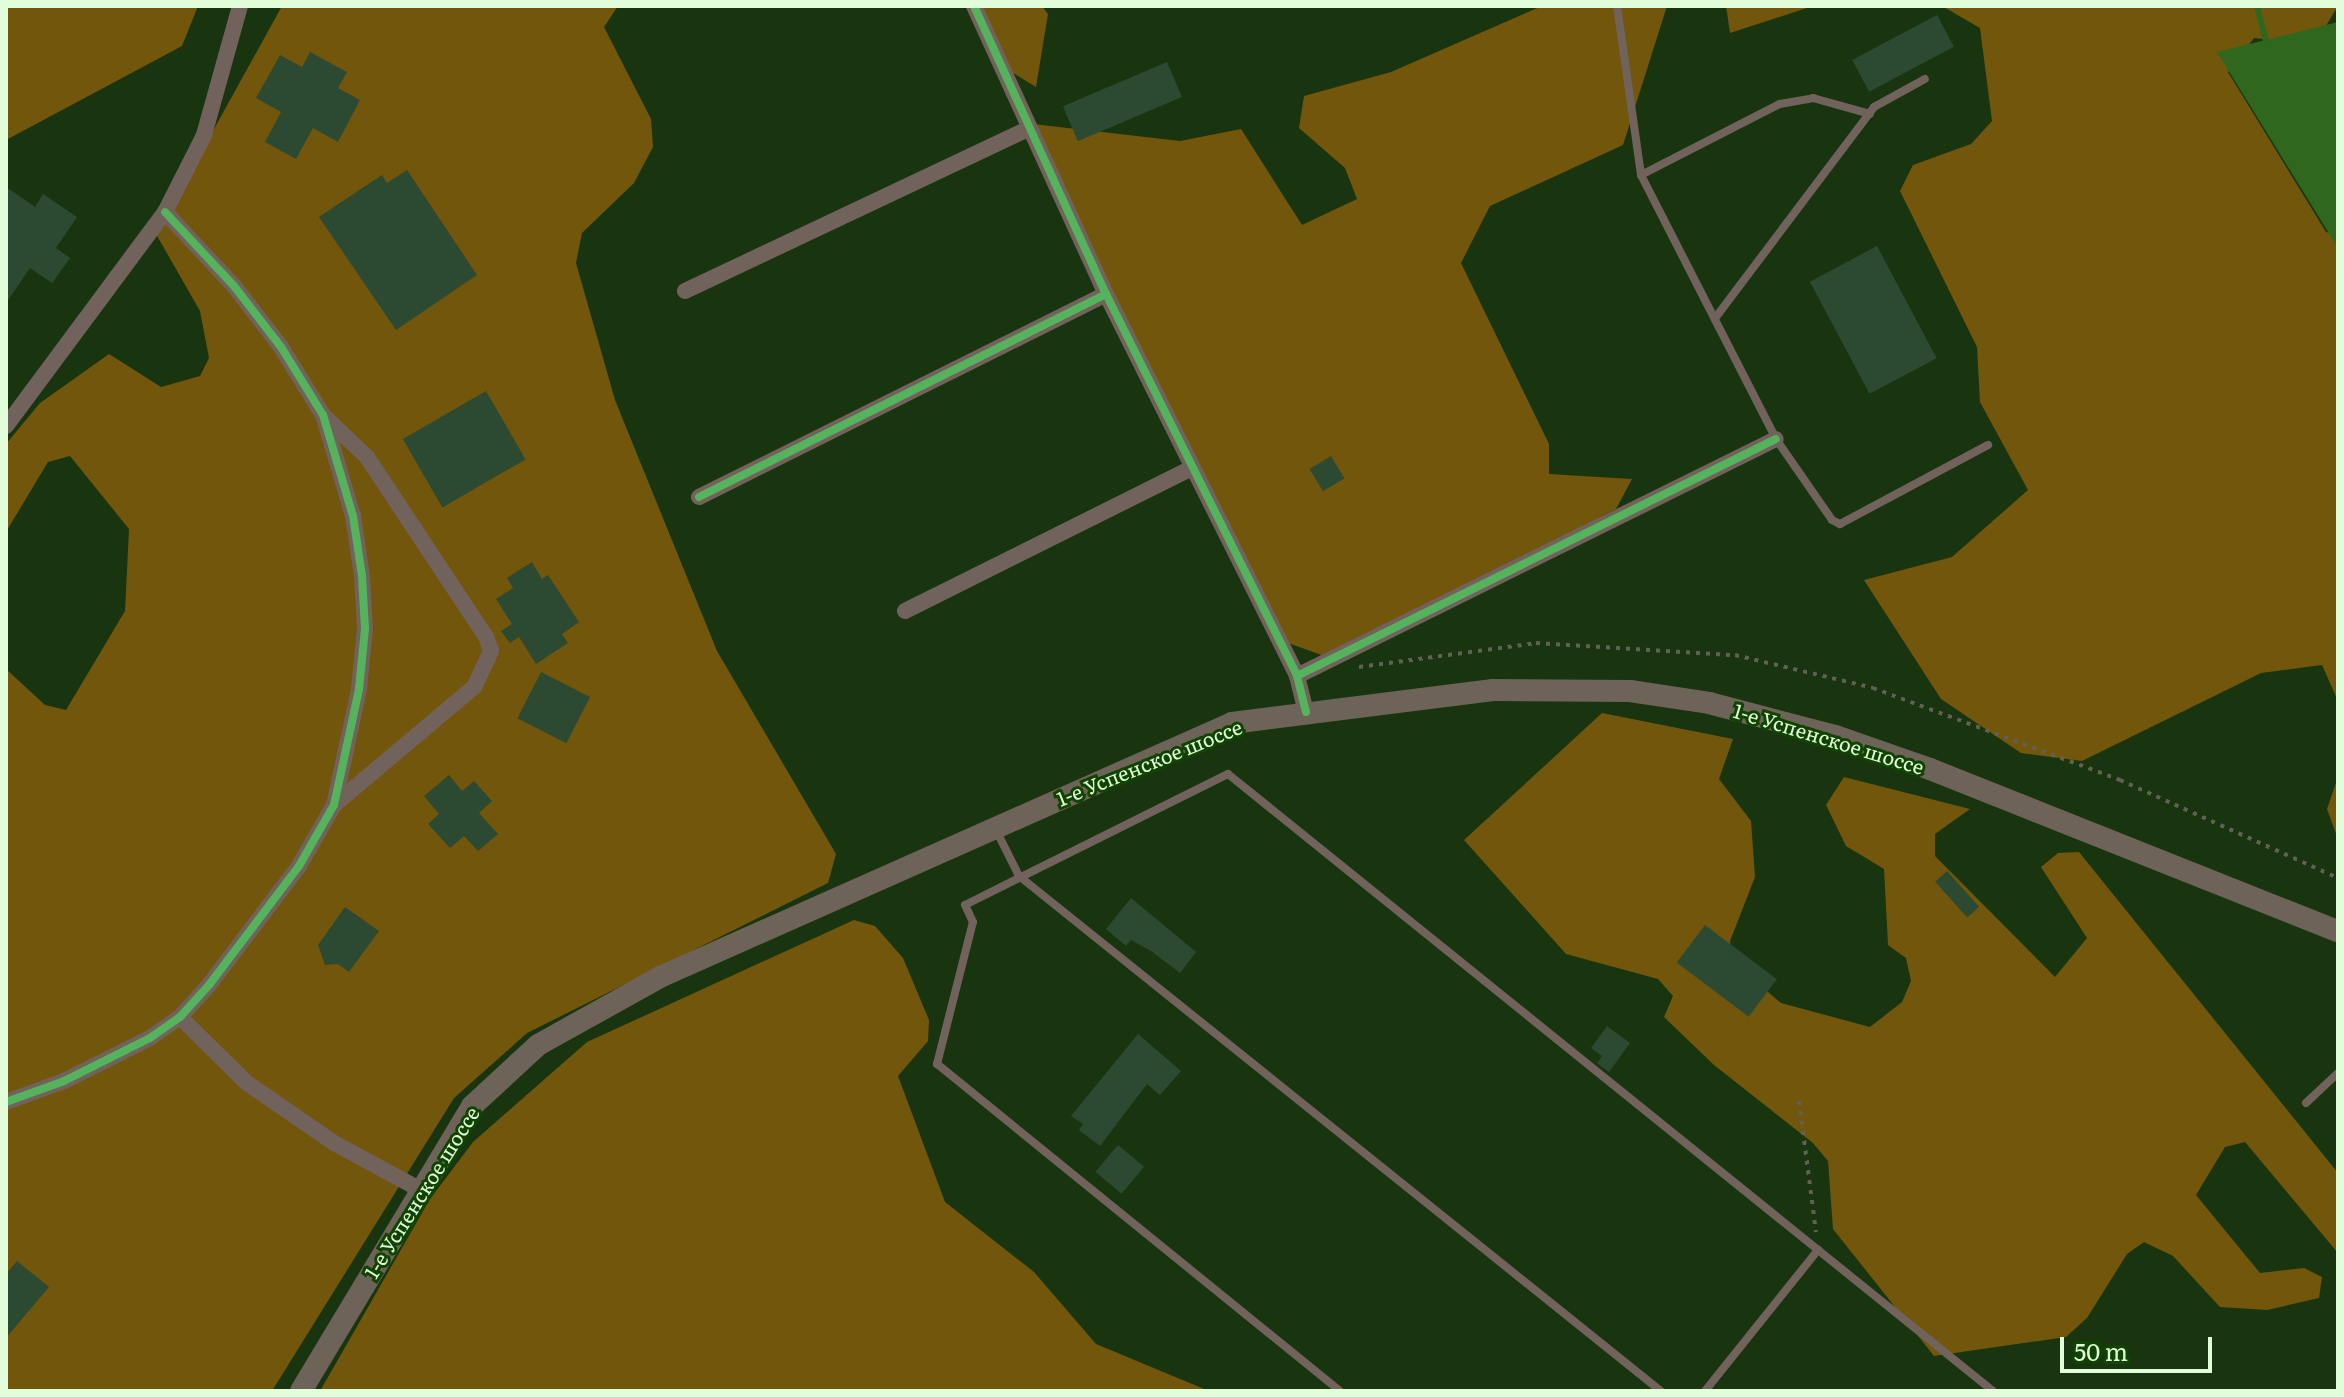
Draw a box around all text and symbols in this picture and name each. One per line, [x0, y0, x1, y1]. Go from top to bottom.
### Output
street label: 1-е Успенское шоссе [1731, 698, 1927, 778]
street label: 1-е Успенское шоссе [1053, 714, 1245, 810]
street label: 1-е Успенское шоссе [358, 1102, 484, 1282]
scale bar [2064, 1321, 2216, 1371]
text: 50 m [2074, 1333, 2128, 1368]

